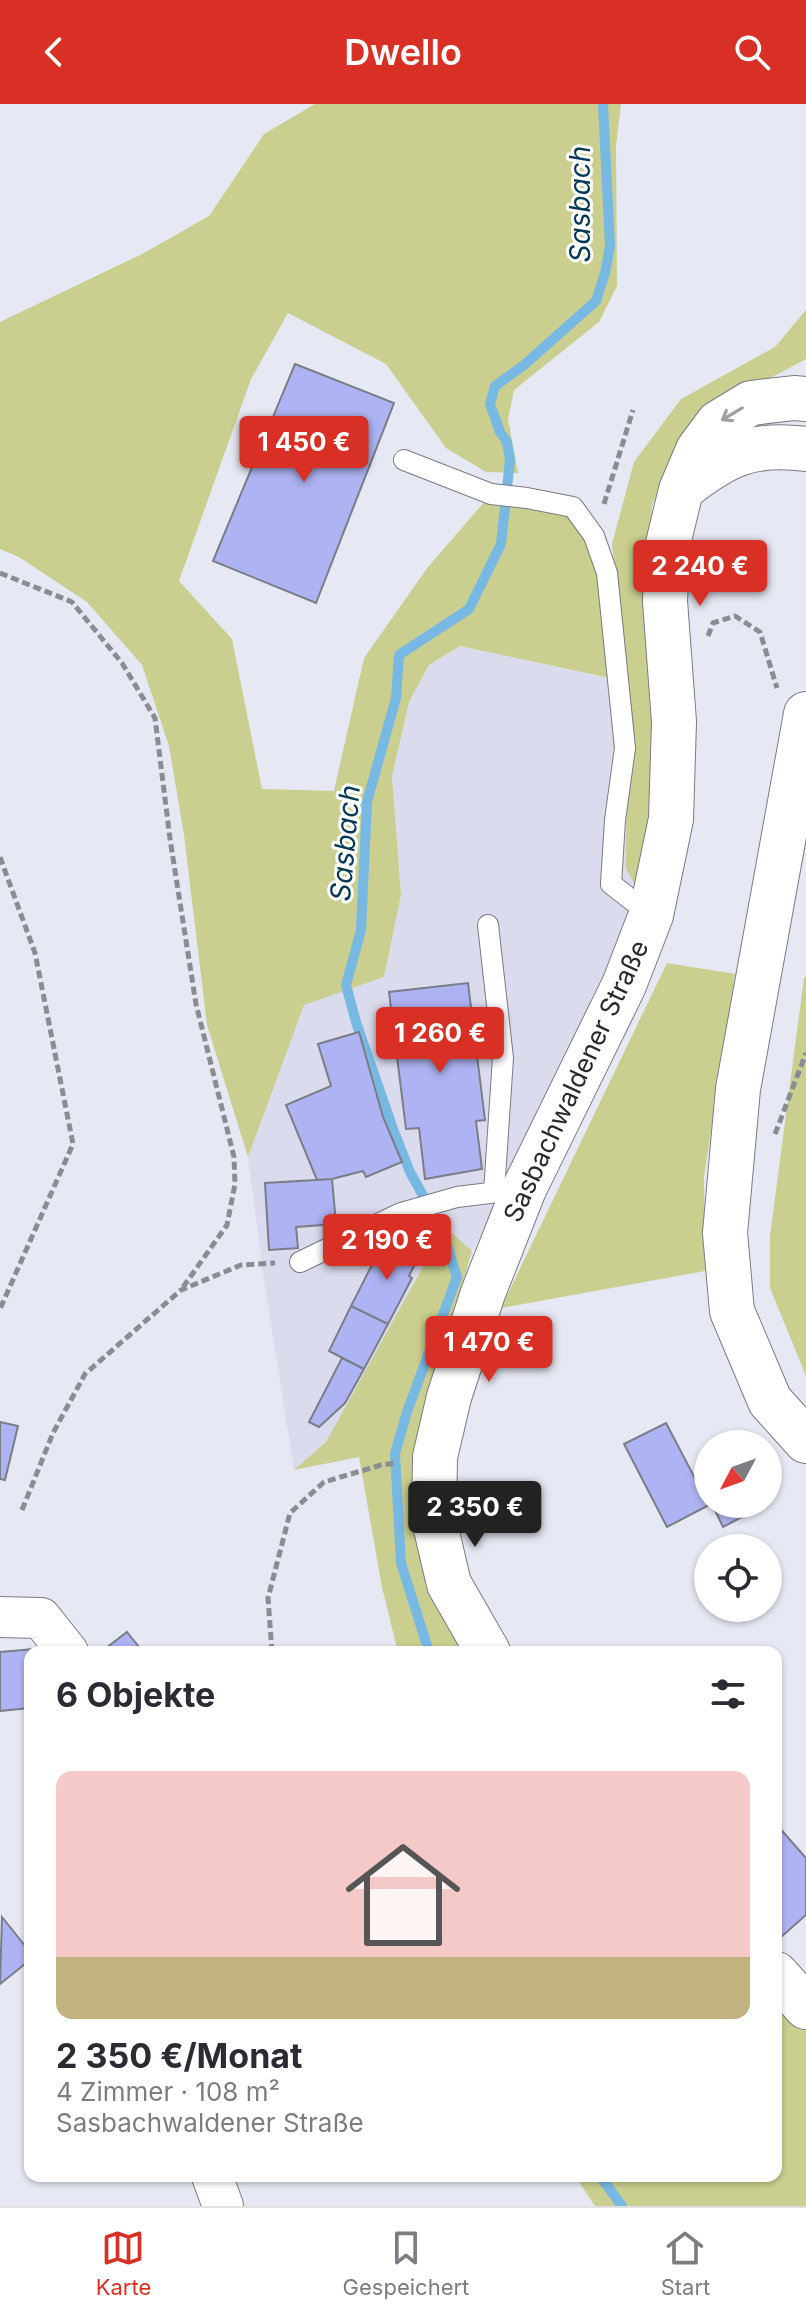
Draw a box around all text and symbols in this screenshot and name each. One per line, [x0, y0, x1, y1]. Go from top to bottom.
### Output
icon: back [32, 30, 76, 74]
text: Dwello [344, 30, 462, 74]
icon: search [730, 30, 774, 74]
water label: Sasbach [563, 146, 597, 262]
one-way arrow [721, 407, 744, 423]
pin: 1 450 € [230, 416, 378, 484]
text: 1 450 € [257, 426, 351, 457]
pin: 2 240 € [626, 540, 774, 608]
text: 2 240 € [651, 550, 749, 581]
water label: Sasbach [323, 783, 367, 903]
street label: Sasbachwaldener Straße [496, 935, 655, 1227]
pin: 1 260 € [366, 1007, 514, 1075]
text: 1 260 € [394, 1017, 486, 1048]
pin: 2 190 € [313, 1214, 461, 1282]
text: 2 190 € [341, 1224, 433, 1255]
pin: 1 470 € [415, 1316, 563, 1384]
text: 1 470 € [443, 1326, 535, 1357]
north arrow [694, 1430, 782, 1518]
map controls [694, 1430, 782, 1622]
pin: 2 350 € [401, 1481, 549, 1549]
text: 2 350 € [426, 1491, 524, 1522]
button: locate [694, 1534, 782, 1622]
icon: filters [706, 1672, 750, 1716]
text: 6 Objekte [56, 1674, 215, 1715]
icon: home [331, 1823, 475, 1967]
text: 2 350 €/Monat [56, 2035, 302, 2076]
text: 4 Zimmer · 108 m² [56, 2076, 280, 2107]
text: Sasbachwaldener Straße [56, 2107, 364, 2138]
tab: Karte [96, 2226, 151, 2300]
tab: Gespeichert [343, 2226, 469, 2300]
tab: Start [661, 2226, 710, 2300]

